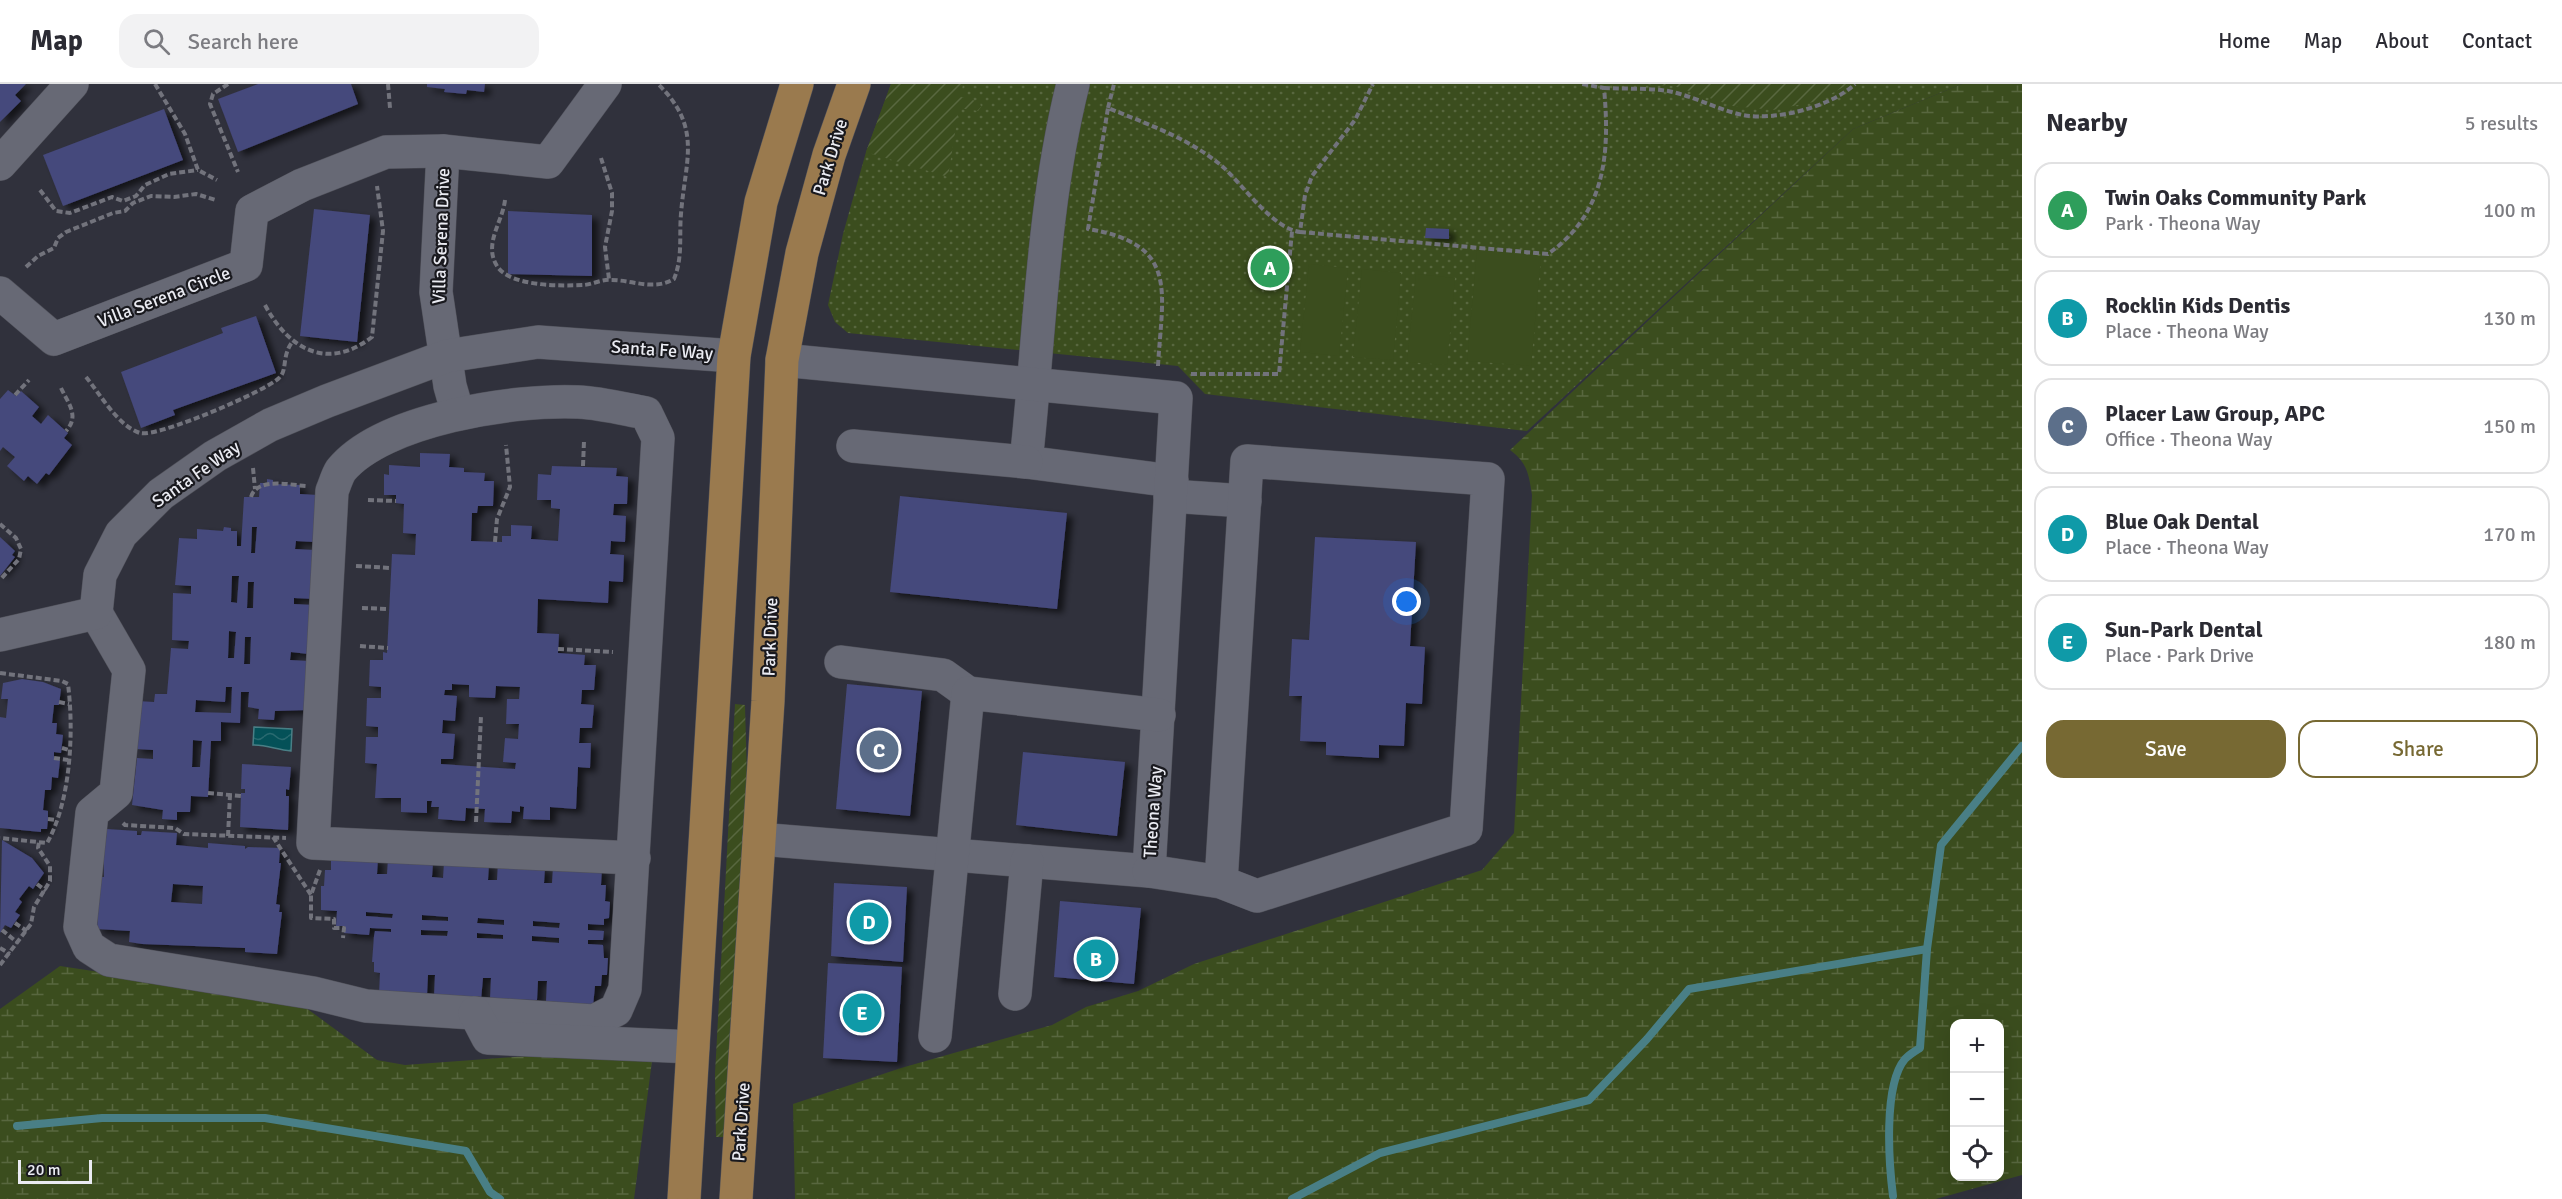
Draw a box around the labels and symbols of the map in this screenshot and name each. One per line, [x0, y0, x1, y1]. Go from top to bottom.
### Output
street label: Park Drive [808, 116, 852, 198]
street label: Villa Serena Drive [428, 168, 454, 304]
pin: A [1250, 246, 1290, 291]
street label: Villa Serena Circle [94, 262, 234, 332]
street label: Santa Fe Way [610, 335, 714, 365]
street label: Santa Fe Way [148, 435, 245, 512]
your location [1392, 587, 1421, 616]
street label: Park Drive [758, 597, 782, 677]
pin: C [860, 728, 898, 772]
street label: Theona Way [1139, 765, 1167, 859]
pin: D [850, 900, 888, 944]
pin: B [1076, 936, 1116, 982]
pin: E [842, 990, 882, 1036]
street label: Park Drive [727, 1082, 755, 1162]
scale bar [18, 1157, 92, 1184]

